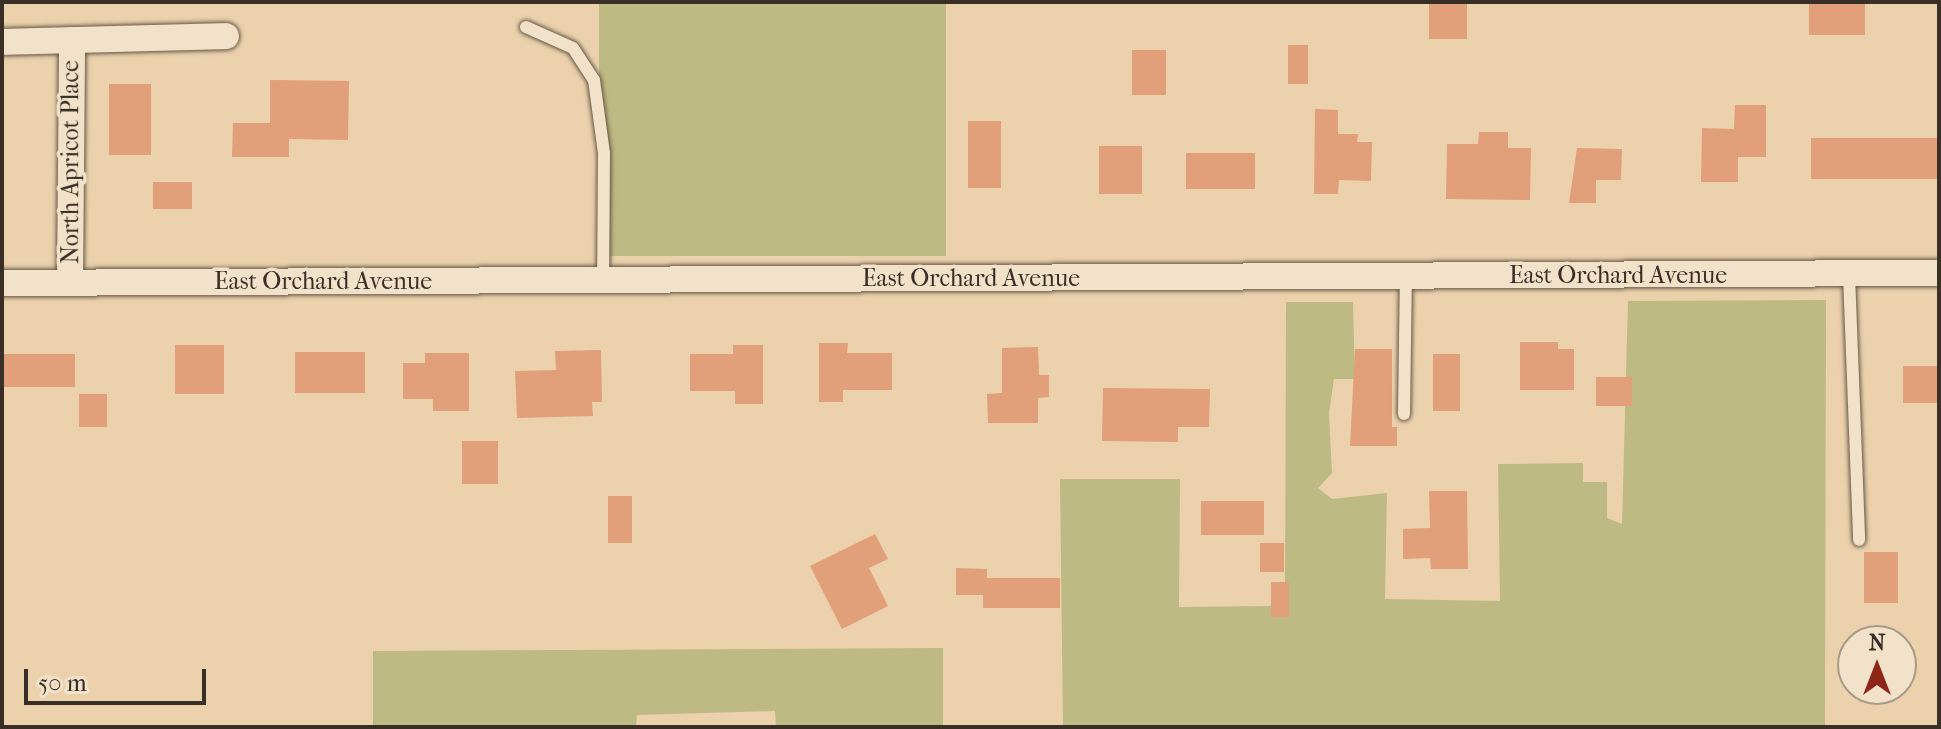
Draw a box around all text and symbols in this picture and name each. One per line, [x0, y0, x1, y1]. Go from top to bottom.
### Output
street label: North Apricot Place [57, 60, 85, 264]
street label: East Orchard Avenue [1509, 262, 1727, 290]
street label: East Orchard Avenue [862, 265, 1080, 293]
street label: East Orchard Avenue [214, 268, 432, 296]
north arrow [1837, 625, 1917, 705]
text: N [1869, 630, 1885, 656]
scale bar [28, 653, 210, 703]
text: 50 m [38, 669, 87, 697]

